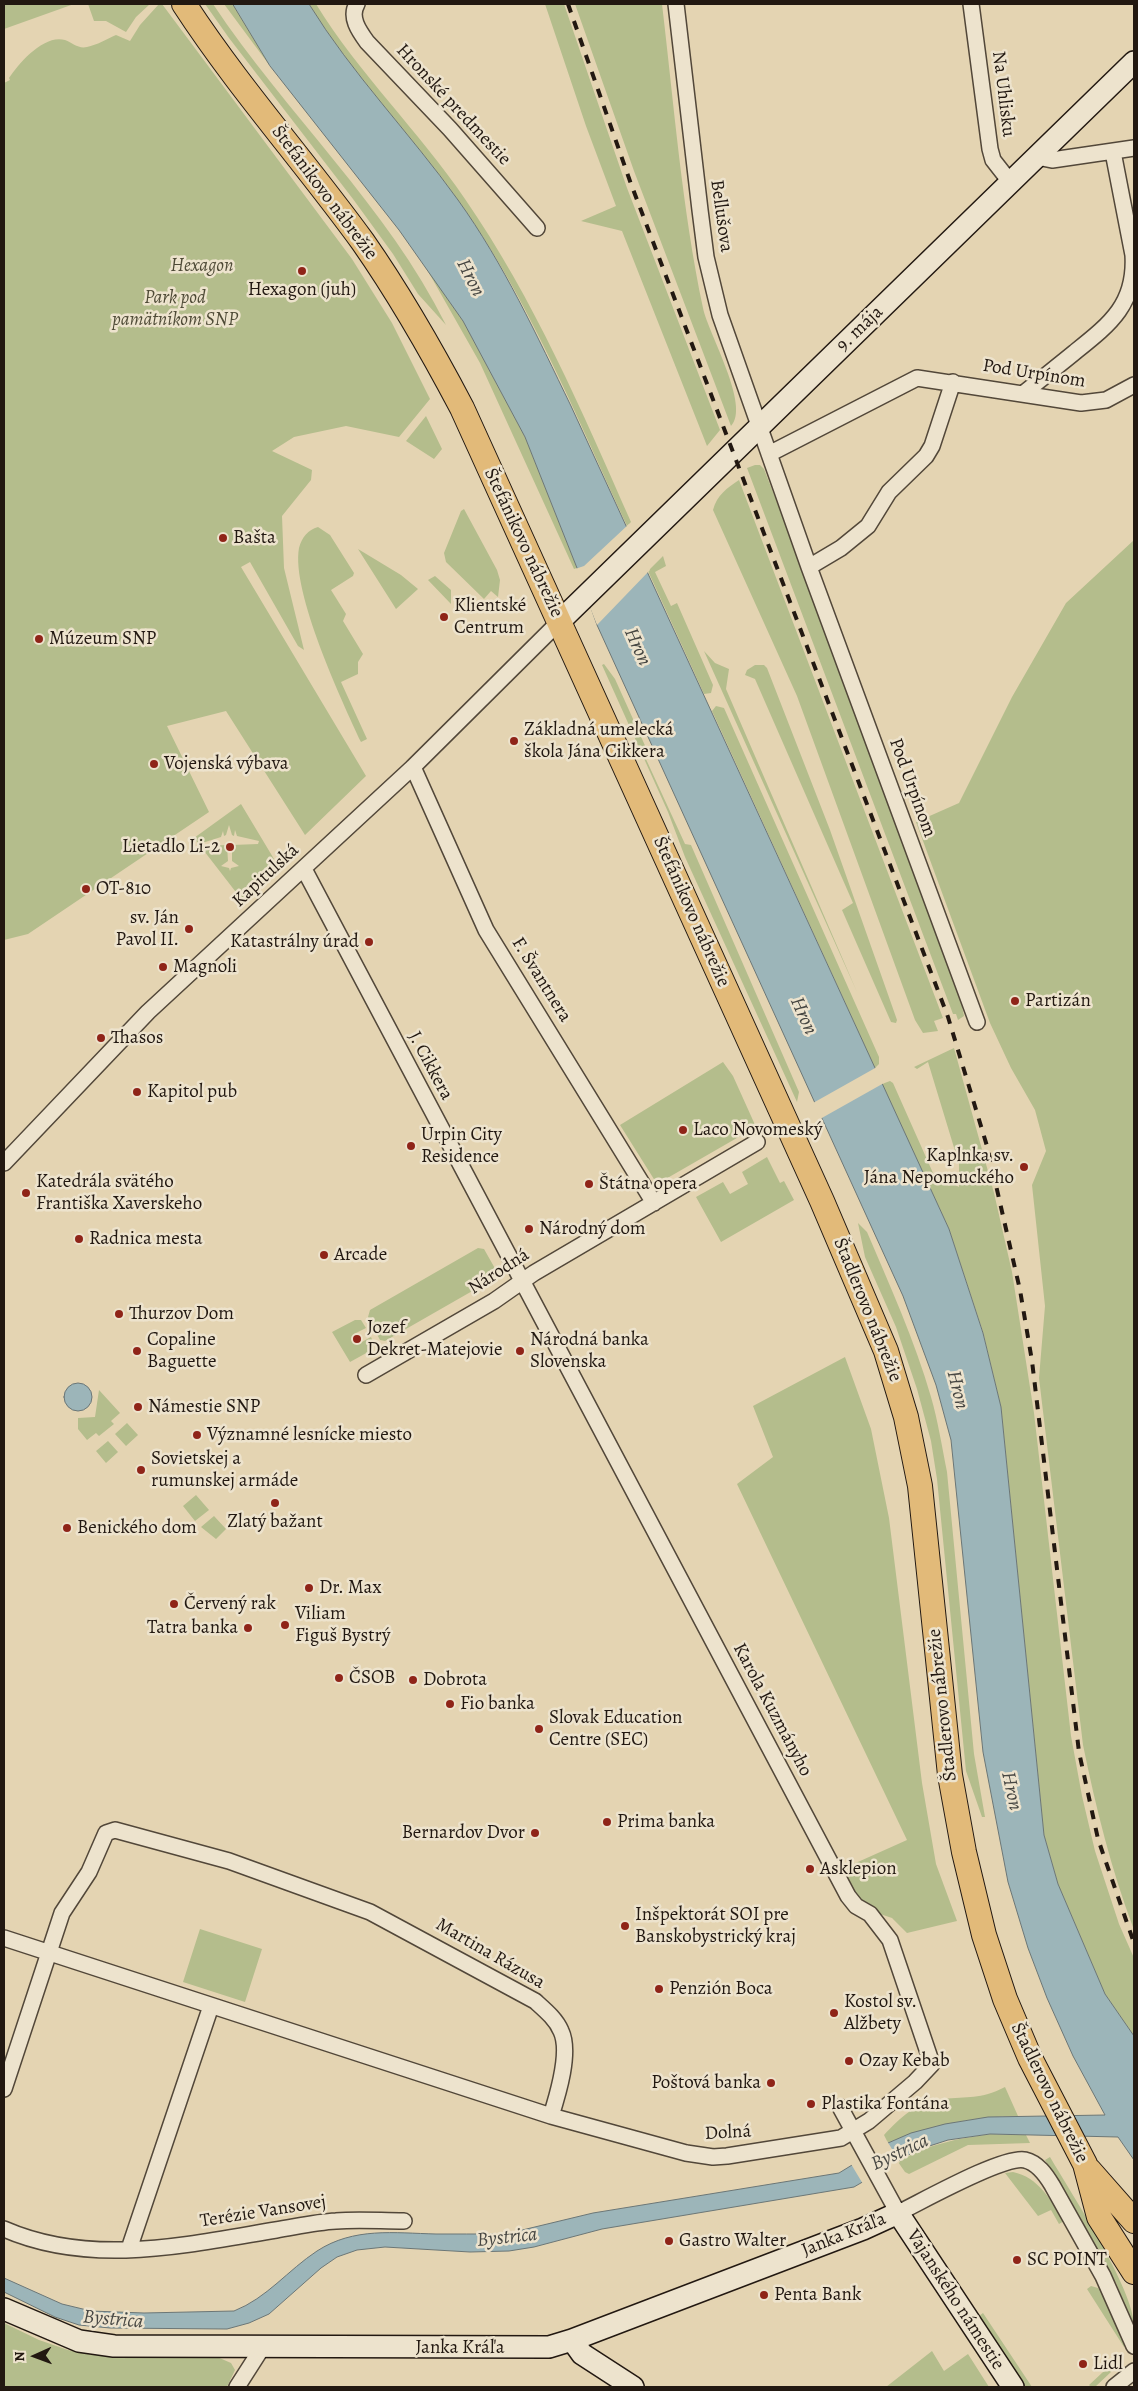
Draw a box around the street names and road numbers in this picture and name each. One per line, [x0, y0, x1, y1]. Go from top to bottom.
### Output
street label: Hronské predmestie [391, 39, 515, 171]
street label: Na Uhlisku [986, 50, 1020, 138]
street label: Štefánikovo nábrežie [266, 121, 382, 265]
street label: Bellušova [705, 178, 737, 254]
street label: 9. mája [832, 301, 888, 357]
street label: Pod Urpínom [981, 355, 1087, 393]
street label: Štefánikovo nábrežie [478, 465, 568, 621]
street label: Pod Urpínom [884, 735, 940, 841]
street label: Štefánikovo nábrežie [648, 833, 734, 991]
street label: Kapitulská [228, 839, 304, 913]
street label: F. Švantnera [506, 933, 576, 1027]
street label: J. Cikkera [402, 1028, 458, 1104]
street label: Štadlerovo nábrežie [828, 1235, 906, 1385]
street label: Národná [464, 1244, 534, 1300]
street label: Štadlerovo nábrežie [924, 1628, 962, 1782]
street label: Karola Kuzmányho [727, 1639, 817, 1781]
street label: Martina Rázusa [431, 1914, 549, 1994]
street label: Štadlerovo nábrežie [1005, 2019, 1093, 2167]
street label: Dolná [704, 2120, 752, 2146]
street label: Terézie Vansovej [198, 2191, 328, 2233]
street label: Janka Kráľa [798, 2208, 890, 2262]
street label: Vajanského námestie [901, 2225, 1009, 2375]
street label: Janka Kráľa [415, 2337, 505, 2359]

